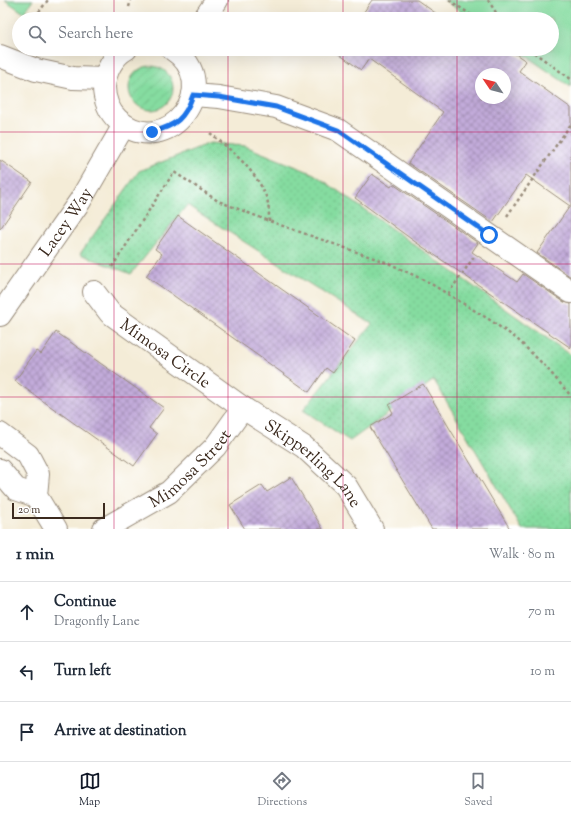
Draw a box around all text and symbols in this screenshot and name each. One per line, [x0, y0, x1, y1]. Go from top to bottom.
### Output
search box [12, 12, 559, 56]
icon: search [26, 23, 48, 45]
text: Search here [58, 24, 133, 45]
north arrow [475, 68, 511, 104]
route end [143, 123, 161, 141]
street label: Lacey Way [35, 183, 100, 262]
route start [480, 226, 498, 244]
street label: Mimosa Circle [114, 314, 215, 395]
street label: Skipperling Lane [259, 415, 366, 513]
street label: Mimosa Street [145, 425, 238, 515]
scale bar [12, 501, 105, 520]
text: 20 m [18, 502, 40, 518]
text: 1 min [16, 543, 54, 567]
text: Walk · 80 m [489, 546, 555, 564]
text: Continue [54, 592, 116, 613]
icon: ahead [16, 601, 38, 623]
text: 70 m [528, 603, 555, 621]
text: Dragonfly Lane [54, 613, 140, 631]
icon: left [16, 661, 38, 683]
text: Turn left [54, 661, 111, 682]
text: 10 m [530, 663, 555, 681]
icon: arrive [16, 721, 38, 743]
text: Arrive at destination [54, 721, 187, 742]
tab: Map [79, 770, 101, 810]
tab: Directions [258, 770, 307, 810]
tab: Saved [464, 770, 492, 810]

